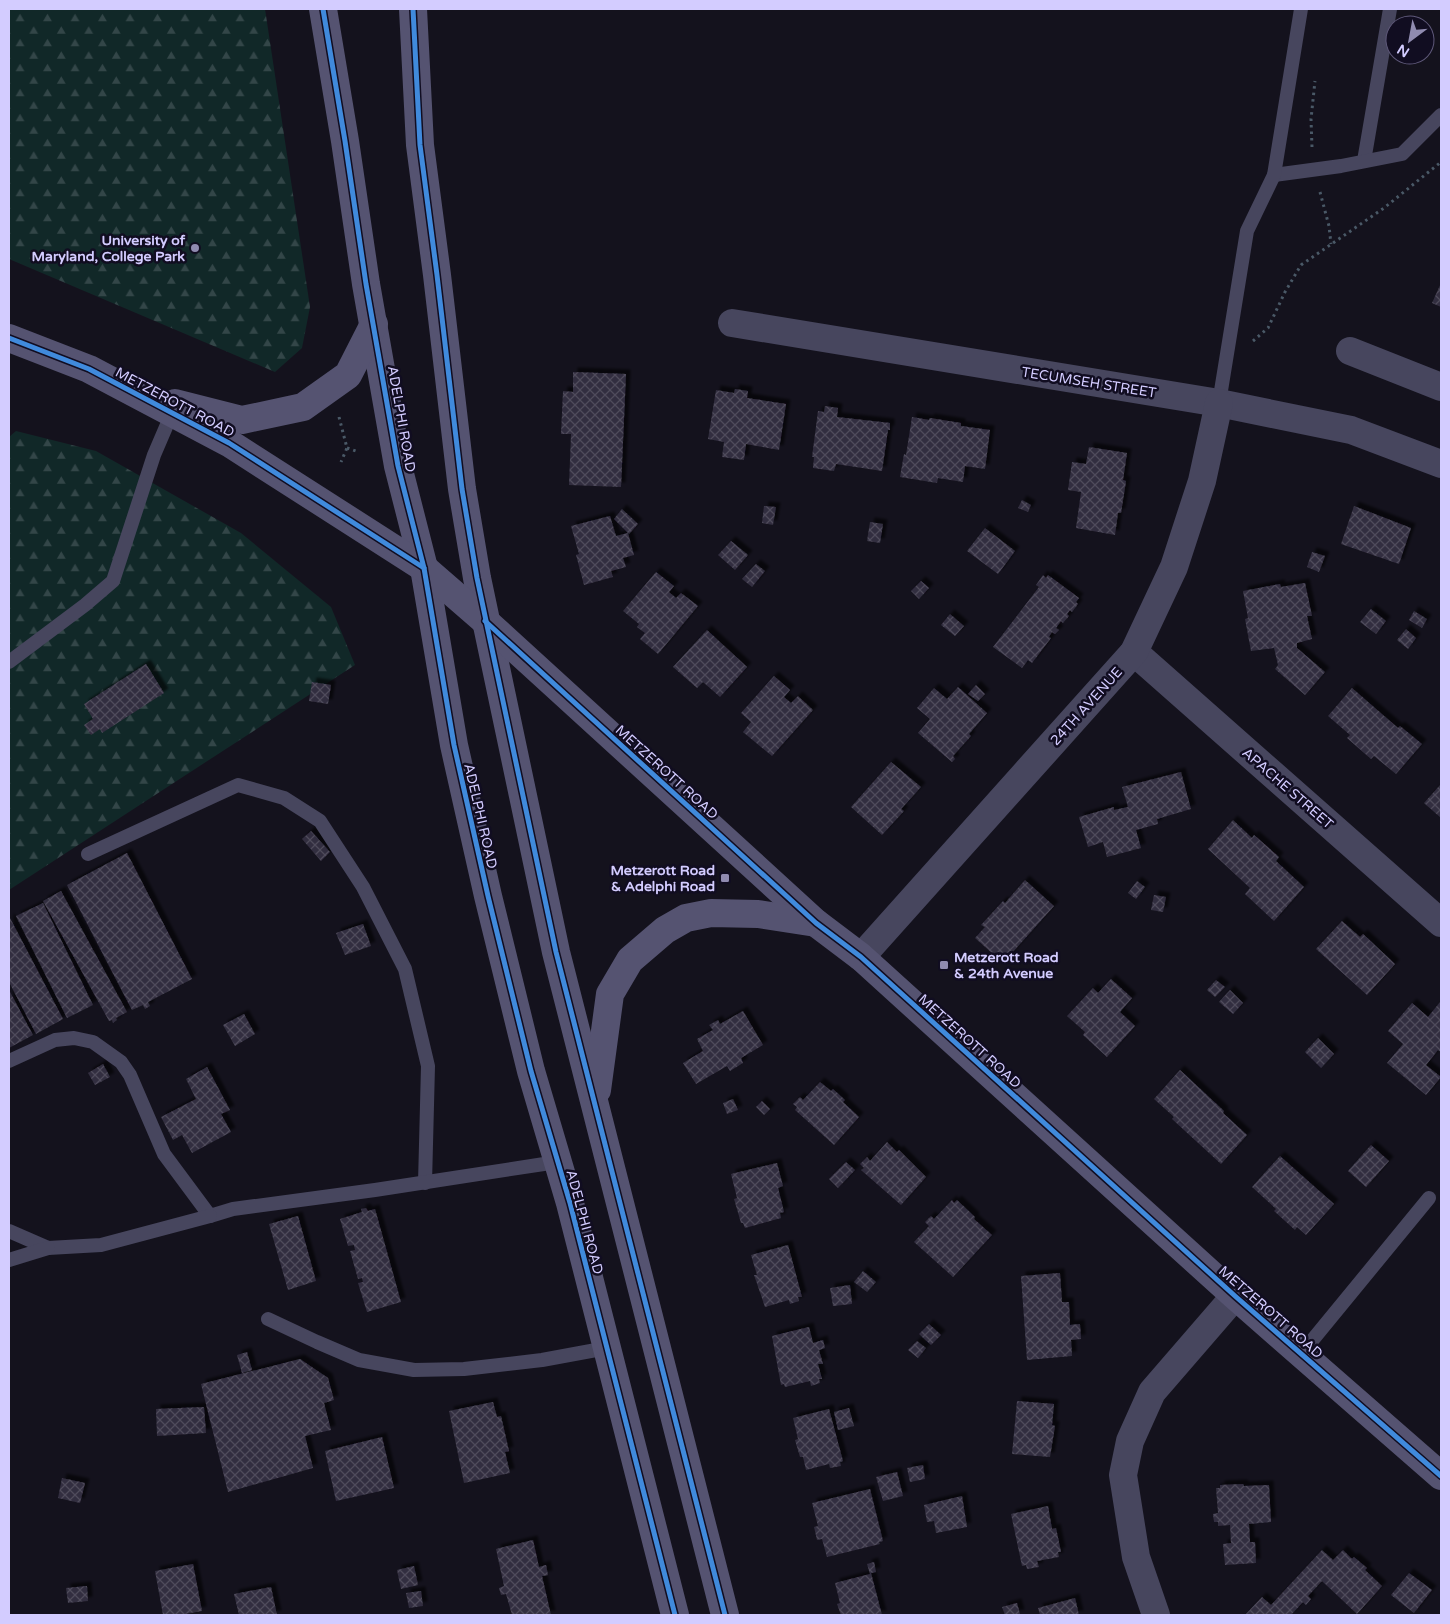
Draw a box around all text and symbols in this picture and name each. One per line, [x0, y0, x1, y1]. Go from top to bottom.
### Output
north arrow [1385, 15, 1435, 65]
text: N [1394, 40, 1413, 61]
place label: University of Maryland, College Park [32, 232, 186, 265]
marker: University of Maryland, College Park [189, 242, 201, 254]
street label: TECUMSEH STREET [1020, 363, 1158, 402]
street label: METZEROTT ROAD [112, 364, 237, 441]
street label: ADELPHI ROAD [384, 365, 419, 474]
street label: 24TH AVENUE [1047, 664, 1126, 749]
street label: METZEROTT ROAD [612, 722, 722, 823]
street label: APACHE STREET [1239, 744, 1337, 833]
street label: ADELPHI ROAD [460, 762, 501, 870]
place label: Metzerott Road & Adelphi Road [610, 862, 715, 895]
marker: Metzerott Road & Adelphi Road [719, 872, 731, 884]
place label: Metzerott Road & 24th Avenue [954, 949, 1059, 982]
marker: Metzerott Road & 24th Avenue [938, 959, 950, 971]
street label: METZEROTT ROAD [915, 991, 1025, 1092]
street label: ADELPHI ROAD [562, 1168, 607, 1276]
street label: METZEROTT ROAD [1215, 1262, 1326, 1362]

